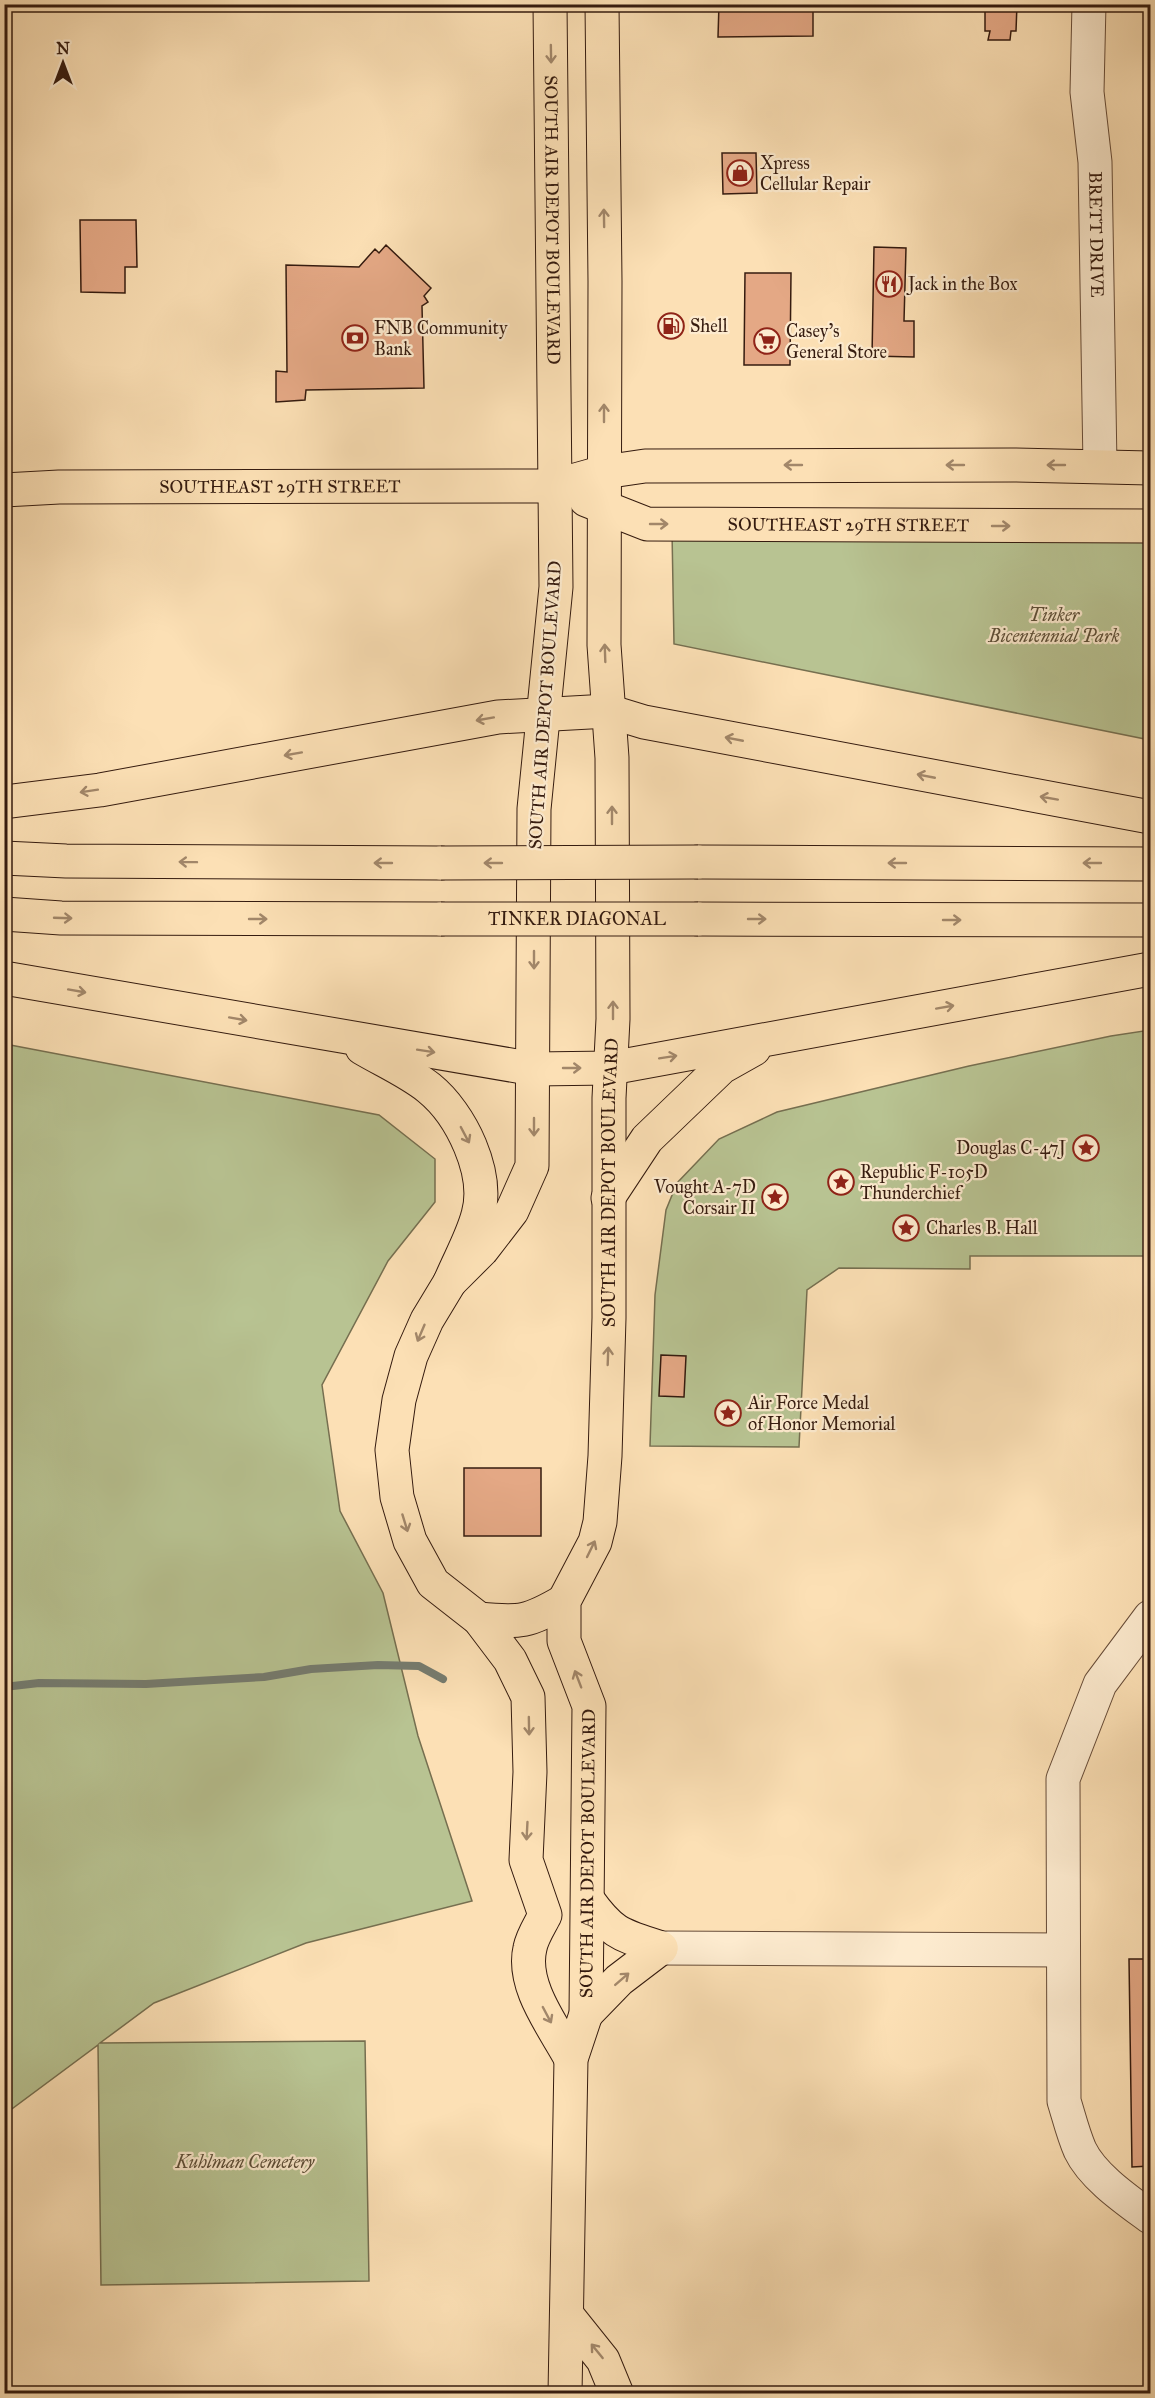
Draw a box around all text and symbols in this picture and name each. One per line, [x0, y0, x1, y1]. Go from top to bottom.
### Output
north arrow [33, 33, 93, 93]
text: N [56, 39, 70, 58]
one-way arrow [545, 44, 557, 64]
street label: SOUTH AIR DEPOT BOULEVARD [540, 75, 565, 365]
place label: Xpress Cellular Repair [760, 152, 871, 195]
shop icon: Xpress Cellular Repair [725, 158, 755, 188]
street label: BRETT DRIVE [1084, 171, 1108, 298]
one-way arrow [598, 209, 610, 229]
restaurant icon: Jack in the Box [874, 269, 904, 299]
place label: Jack in the Box [906, 273, 1018, 296]
fuel station icon: Shell [656, 311, 686, 341]
place label: Shell [690, 315, 728, 337]
place label: FNB Community Bank [374, 317, 508, 360]
place label: Casey's General Store [786, 320, 887, 363]
bank icon: FNB Community Bank [340, 323, 370, 353]
supermarket icon: Casey's General Store [752, 326, 782, 356]
one-way arrow [598, 404, 610, 424]
one-way arrow [784, 459, 804, 471]
one-way arrow [945, 459, 965, 471]
one-way arrow [1047, 459, 1067, 471]
street label: SOUTHEAST 29TH STREET [159, 475, 401, 498]
street label: SOUTHEAST 29TH STREET [728, 513, 969, 536]
one-way arrow [649, 518, 669, 530]
one-way arrow [991, 520, 1011, 532]
street label: SOUTH AIR DEPOT BOULEVARD [524, 560, 566, 850]
park label: Tinker Bicentennial Park [988, 604, 1119, 647]
one-way arrow [599, 643, 611, 663]
one-way arrow [476, 714, 495, 725]
one-way arrow [725, 733, 744, 744]
one-way arrow [284, 749, 304, 760]
one-way arrow [916, 770, 936, 781]
one-way arrow [80, 786, 99, 797]
one-way arrow [1040, 793, 1060, 804]
one-way arrow [606, 805, 618, 825]
one-way arrow [178, 856, 198, 868]
one-way arrow [373, 857, 393, 869]
one-way arrow [483, 857, 503, 869]
one-way arrow [888, 857, 908, 869]
one-way arrow [1083, 857, 1103, 869]
street label: TINKER DIAGONAL [488, 908, 667, 930]
one-way arrow [52, 912, 72, 924]
one-way arrow [247, 913, 267, 925]
one-way arrow [746, 913, 766, 925]
one-way arrow [941, 914, 961, 926]
one-way arrow [528, 950, 540, 970]
one-way arrow [67, 986, 87, 997]
one-way arrow [607, 1000, 619, 1020]
one-way arrow [935, 1001, 954, 1012]
one-way arrow [227, 1014, 247, 1025]
street label: SOUTH AIR DEPOT BOULEVARD [598, 1037, 623, 1328]
one-way arrow [416, 1046, 436, 1057]
one-way arrow [658, 1052, 677, 1063]
one-way arrow [562, 1062, 582, 1074]
one-way arrow [528, 1117, 540, 1137]
one-way arrow [459, 1126, 471, 1144]
place icon: Douglas C-47J [1071, 1133, 1101, 1163]
place label: Douglas C-47J [956, 1137, 1067, 1160]
place label: Republic F-105D Thunderchief [860, 1161, 988, 1204]
place icon: Republic F-105D Thunderchief [826, 1167, 856, 1197]
place label: Vought A-7D Corsair II [653, 1176, 756, 1219]
place icon: Vought A-7D Corsair II [760, 1182, 790, 1212]
place icon: Charles B. Hall [891, 1213, 921, 1243]
place label: Charles B. Hall [926, 1217, 1038, 1239]
one-way arrow [415, 1324, 427, 1342]
one-way arrow [602, 1347, 614, 1367]
place label: Air Force Medal of Honor Memorial [747, 1392, 896, 1435]
place icon: Air Force Medal of Honor Memorial [713, 1398, 743, 1428]
one-way arrow [400, 1513, 411, 1532]
one-way arrow [586, 1541, 598, 1559]
one-way arrow [572, 1670, 583, 1688]
street label: SOUTH AIR DEPOT BOULEVARD [575, 1709, 600, 1998]
one-way arrow [523, 1716, 535, 1736]
one-way arrow [521, 1820, 532, 1840]
one-way arrow [614, 1972, 629, 1986]
one-way arrow [541, 2006, 553, 2023]
park label: Kuhlman Cemetery [175, 2151, 316, 2173]
one-way arrow [590, 2344, 603, 2360]

